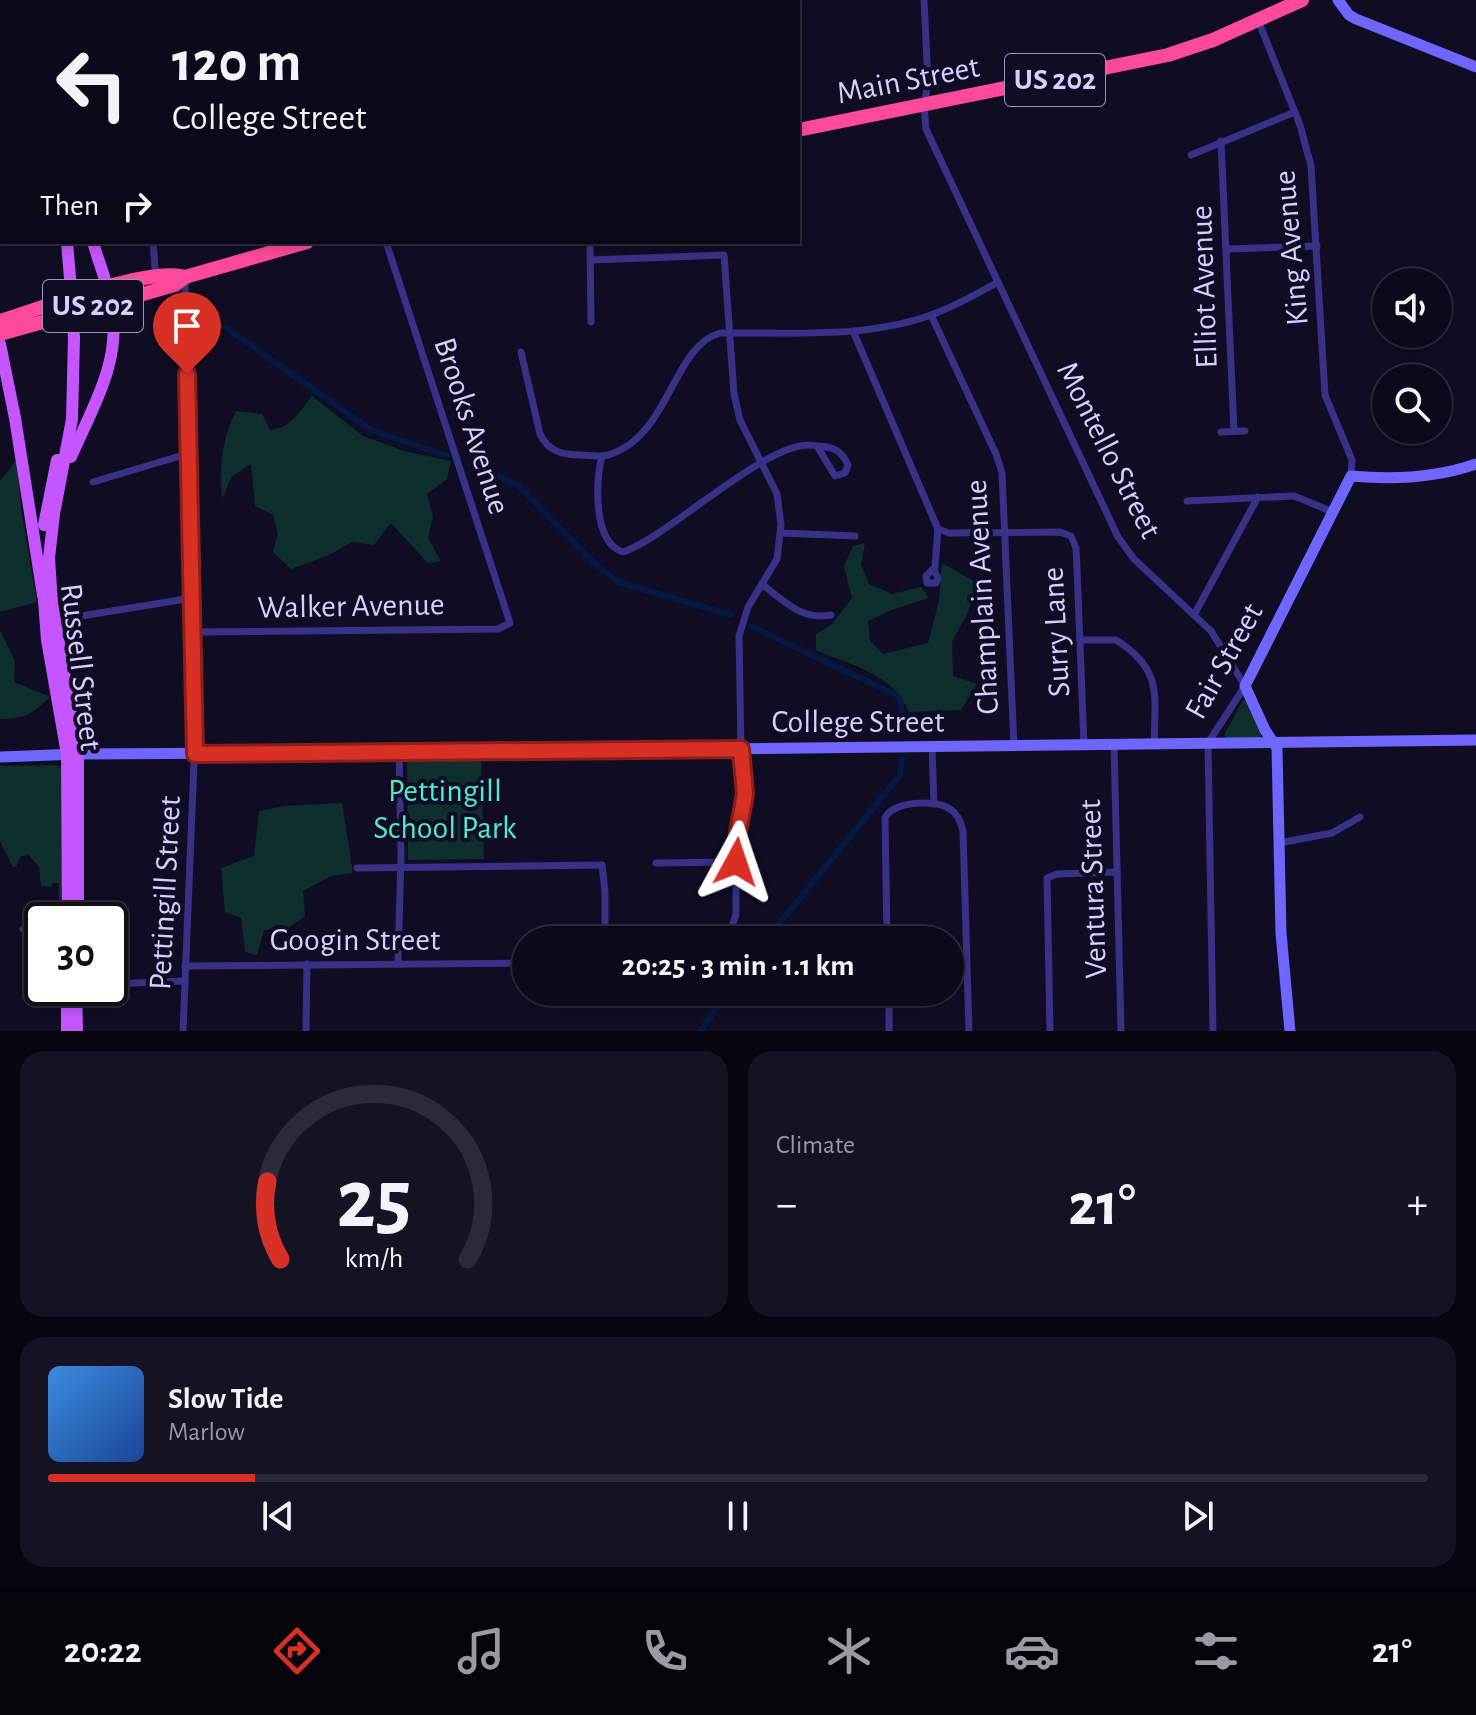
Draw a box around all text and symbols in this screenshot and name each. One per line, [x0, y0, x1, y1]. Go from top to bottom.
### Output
icon: left [40, 32, 144, 136]
text: 120 m [172, 35, 301, 91]
street label: Main Street [834, 51, 982, 109]
road number: US 202 [1005, 54, 1105, 106]
text: College Street [172, 100, 367, 136]
street label: King Avenue [1268, 169, 1314, 327]
icon: right [115, 184, 159, 228]
text: Then [40, 191, 99, 221]
street label: Elliot Avenue [1185, 205, 1223, 369]
map controls [1372, 268, 1452, 444]
button: sound [1372, 268, 1452, 348]
road number: US 202 [43, 280, 143, 332]
pin [153, 292, 221, 374]
icon: arrive [165, 304, 209, 348]
street label: Brooks Avenue [428, 334, 516, 518]
street label: Montello Street [1051, 357, 1167, 543]
button: search [1372, 364, 1452, 444]
street label: Champlain Avenue [960, 479, 1004, 715]
street label: Surry Lane [1037, 566, 1075, 698]
street label: Russell Street [55, 582, 107, 752]
street label: Walker Avenue [257, 588, 445, 624]
street label: Fair Street [1179, 598, 1269, 724]
street label: College Street [772, 706, 944, 738]
park label: Pettingill School Park [373, 775, 517, 844]
street label: Pettingill Street [144, 795, 186, 991]
street label: Ventura Street [1074, 799, 1112, 979]
position arrow [694, 820, 778, 904]
speed limit sign: 30 [24, 902, 128, 1006]
street label: Googin Street [270, 924, 440, 956]
text: 20:25 · 3 min · 1.1 km [621, 951, 855, 981]
text: Climate [776, 1132, 855, 1158]
text: 25 [336, 1159, 412, 1243]
text: 21° [1068, 1176, 1136, 1236]
text: − [776, 1183, 797, 1227]
text: + [1407, 1183, 1428, 1227]
text: km/h [345, 1244, 403, 1273]
text: Slow Tide [168, 1384, 283, 1414]
text: Marlow [168, 1419, 245, 1445]
icon: previous [256, 1494, 300, 1538]
icon: pause [716, 1494, 760, 1538]
icon: next [1176, 1494, 1220, 1538]
icon: directions [269, 1623, 325, 1679]
icon: music [453, 1623, 509, 1679]
icon: phone [637, 1623, 693, 1679]
icon: climate [821, 1623, 877, 1679]
icon: car [1004, 1623, 1060, 1679]
icon: filters [1188, 1623, 1244, 1679]
text: 20:22 [64, 1633, 142, 1669]
text: 21° [1372, 1633, 1412, 1669]

